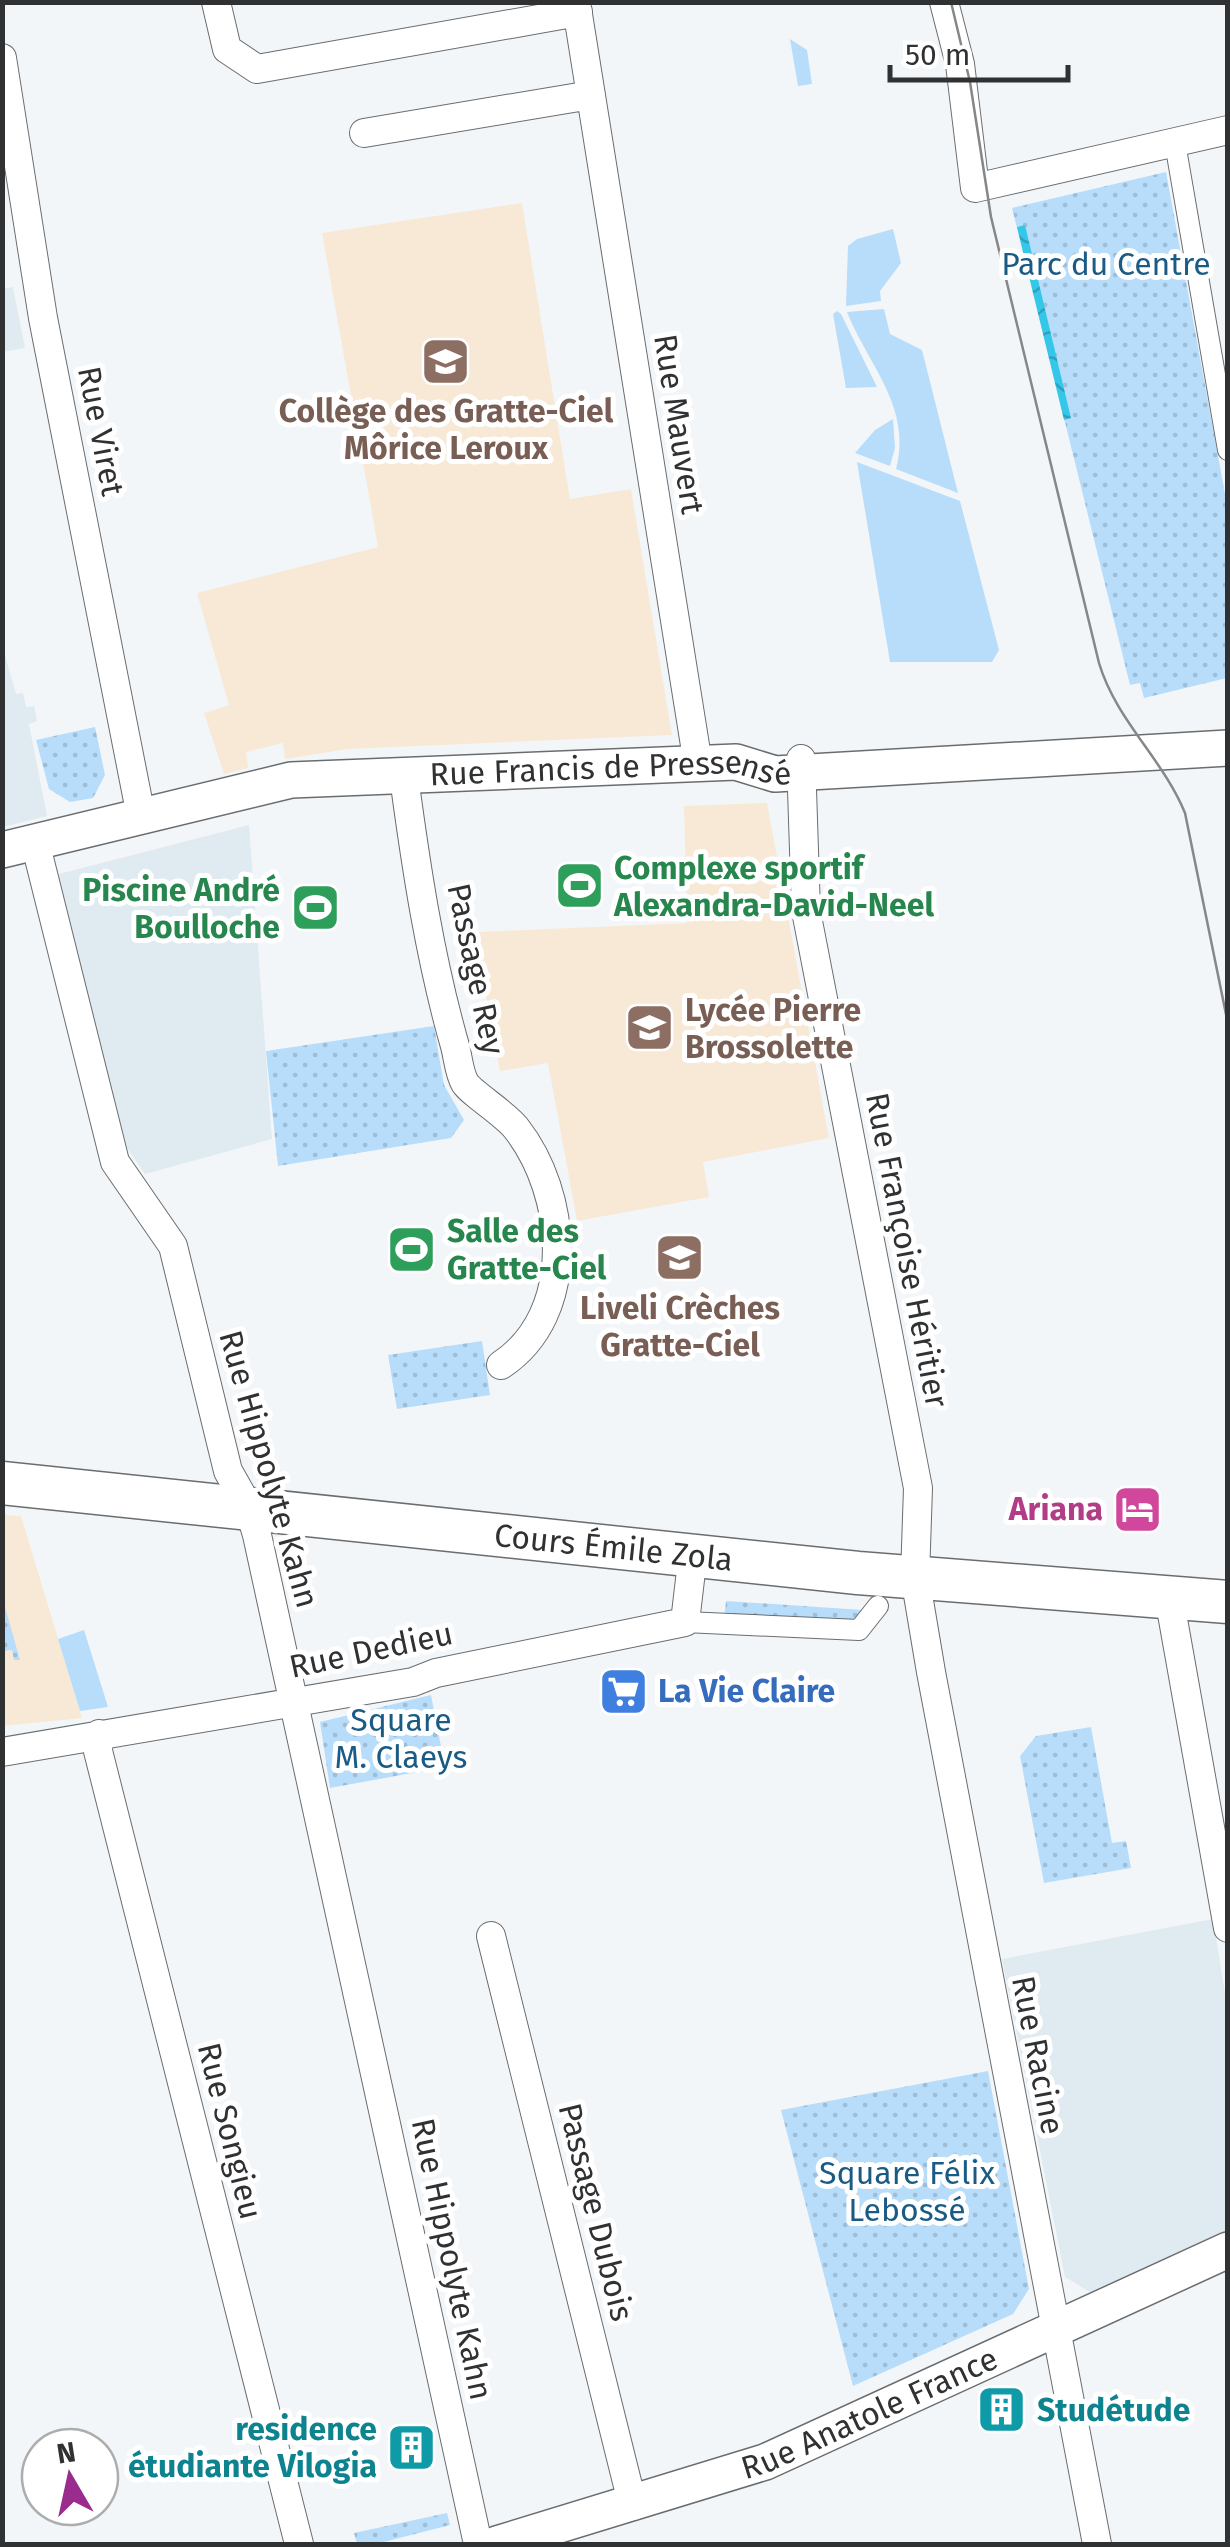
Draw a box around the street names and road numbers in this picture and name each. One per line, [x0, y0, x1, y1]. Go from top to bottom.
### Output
street label: Rue Mauvert [646, 331, 712, 517]
street label: Rue Viret [70, 363, 132, 499]
street label: Rue Francis de Pressensé [429, 743, 792, 793]
street label: Passage Rey [439, 880, 513, 1058]
street label: Rue Françoise Héritier [858, 1089, 956, 1411]
street label: Rue Hippolyte Kahn [211, 1326, 327, 1612]
street label: Cours Émile Zola [492, 1516, 735, 1579]
street label: Rue Dedieu [286, 1614, 456, 1686]
street label: Rue Racine [1004, 1972, 1072, 2138]
street label: Rue Songieu [190, 2039, 270, 2223]
street label: Passage Dubois [551, 2099, 641, 2325]
street label: Rue Hippolyte Kahn [404, 2115, 500, 2403]
street label: Rue Anatole France [736, 2339, 1003, 2487]

